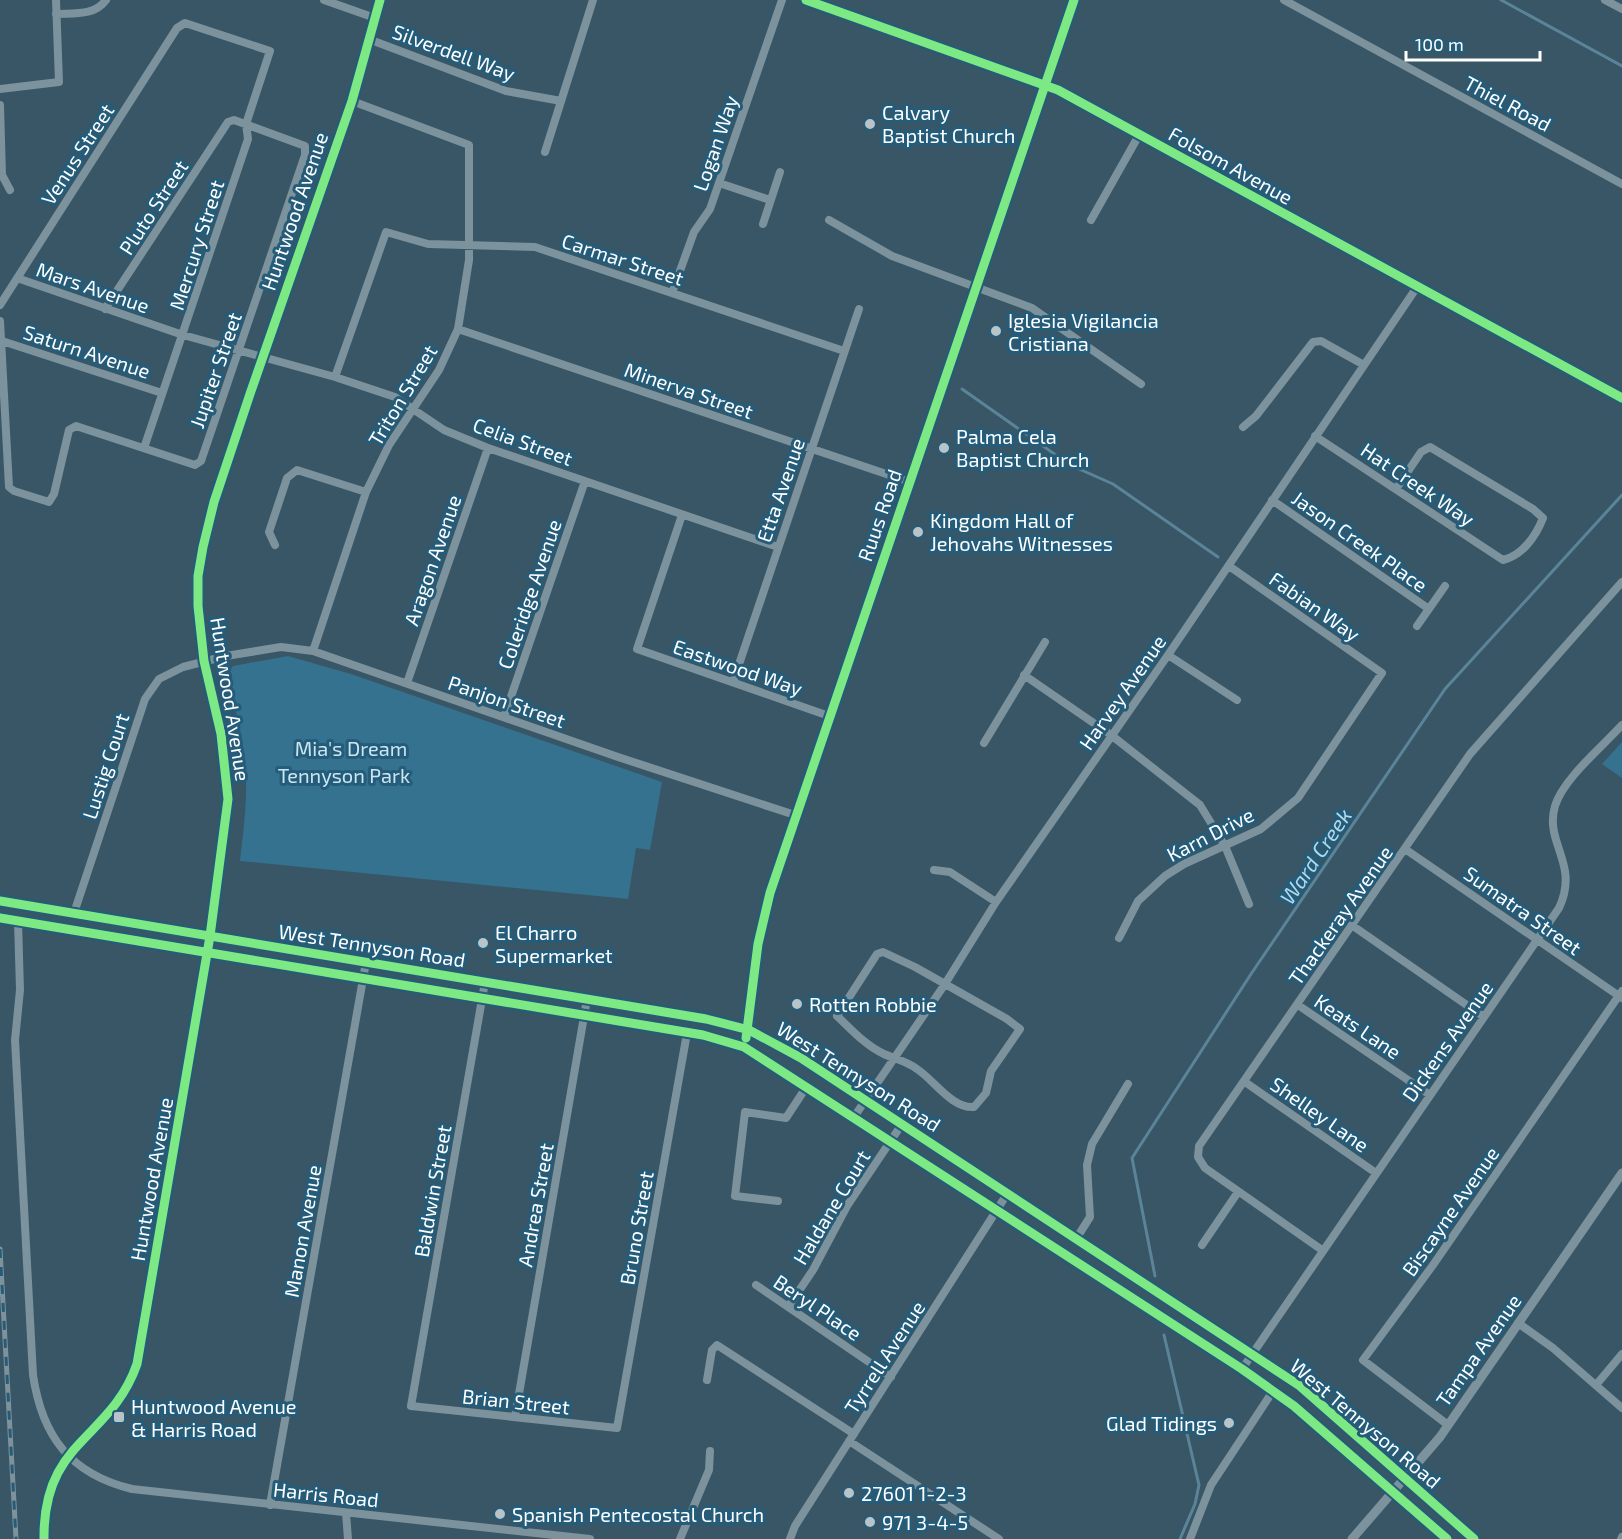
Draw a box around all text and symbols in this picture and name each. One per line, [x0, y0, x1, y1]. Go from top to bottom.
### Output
street label: Silverdell Way [389, 19, 519, 85]
scale bar [1406, 24, 1540, 62]
text: 100 m [1415, 33, 1464, 55]
street label: Thiel Road [1460, 70, 1556, 136]
street label: Logan Way [687, 92, 743, 194]
street label: Venus Street [36, 99, 119, 209]
place label: Calvary Baptist Church [882, 100, 1015, 147]
marker: Calvary Baptist Church [863, 117, 877, 131]
street label: Folsom Avenue [1165, 121, 1297, 209]
street label: Huntwood Avenue [256, 129, 332, 293]
street label: Pluto Street [113, 155, 193, 259]
street label: Mercury Street [164, 177, 228, 313]
street label: Carmar Street [559, 228, 687, 290]
street label: Mars Avenue [33, 256, 153, 318]
place label: Iglesia Vigilancia Cristiana [1008, 308, 1159, 355]
street label: Jupiter Street [184, 309, 246, 431]
street label: Saturn Avenue [21, 319, 153, 383]
marker: Iglesia Vigilancia Cristiana [989, 324, 1003, 338]
street label: Triton Street [363, 340, 442, 450]
street label: Minerva Street [622, 357, 757, 423]
street label: Celia Street [470, 412, 576, 470]
place label: Palma Cela Baptist Church [956, 424, 1089, 471]
street label: Etta Avenue [751, 435, 809, 545]
street label: Hat Creek Way [1357, 437, 1480, 531]
marker: Palma Cela Baptist Church [937, 441, 951, 455]
street label: Ruus Road [852, 466, 906, 564]
street label: Jason Creek Place [1288, 485, 1432, 597]
street label: Aragon Avenue [398, 492, 466, 628]
place label: Kingdom Hall of Jehovahs Witnesses [930, 508, 1113, 555]
street label: Coleridge Avenue [492, 516, 566, 672]
marker: Kingdom Hall of Jehovahs Witnesses [911, 525, 925, 539]
street label: Fabian Way [1265, 566, 1365, 646]
street label: Huntwood Avenue [206, 615, 256, 783]
street label: Harvey Avenue [1074, 630, 1170, 754]
street label: Eastwood Way [670, 634, 806, 700]
street label: Panjon Street [445, 670, 569, 732]
street label: Lustig Court [77, 710, 134, 822]
park label: Mia's Dream [295, 736, 407, 760]
park label: Tennyson Park [278, 763, 410, 787]
street label: Karn Drive [1163, 802, 1257, 866]
water label: Ward Creek [1274, 803, 1356, 909]
street label: Thackeray Avenue [1283, 841, 1397, 989]
street label: Sumatra Street [1460, 861, 1587, 960]
street label: West Tennyson Road [277, 918, 467, 972]
place label: El Charro Supermarket [495, 920, 613, 967]
marker: El Charro Supermarket [476, 936, 490, 950]
street label: Dickens Avenue [1397, 976, 1497, 1106]
street label: Keats Lane [1310, 988, 1406, 1064]
place label: Rotten Robbie [809, 992, 937, 1016]
marker: Rotten Robbie [790, 997, 804, 1011]
street label: West Tennyson Road [773, 1016, 945, 1136]
street label: Shelley Lane [1266, 1071, 1374, 1157]
street label: Huntwood Avenue [125, 1095, 177, 1263]
street label: Baldwin Street [409, 1123, 456, 1259]
street label: Andrea Street [512, 1141, 558, 1269]
street label: Biscayne Avenue [1397, 1142, 1503, 1280]
street label: Haldane Court [787, 1145, 875, 1269]
street label: Manon Avenue [279, 1163, 325, 1299]
street label: Bruno Street [614, 1169, 658, 1287]
street label: Beryl Place [770, 1269, 866, 1345]
street label: Tampa Avenue [1430, 1289, 1526, 1411]
street label: Tyrrell Avenue [839, 1296, 929, 1418]
street label: West Tennyson Road [1286, 1353, 1446, 1493]
street label: Brian Street [461, 1383, 571, 1419]
place label: Huntwood Avenue & Harris Road [131, 1394, 297, 1441]
marker: Huntwood Avenue & Harris Road [112, 1410, 126, 1424]
place label: Glad Tidings [1106, 1411, 1217, 1435]
marker: Glad Tidings [1222, 1416, 1236, 1430]
street label: Harris Road [272, 1477, 380, 1511]
place label: 27601 1-2-3 [861, 1481, 967, 1505]
marker: 27601 1-2-3 [842, 1486, 856, 1500]
place label: Spanish Pentecostal Church [512, 1502, 764, 1526]
marker: Spanish Pentecostal Church [493, 1507, 507, 1521]
place label: 971 3-4-5 [882, 1510, 968, 1534]
marker: 971 3-4-5 [863, 1515, 877, 1529]

